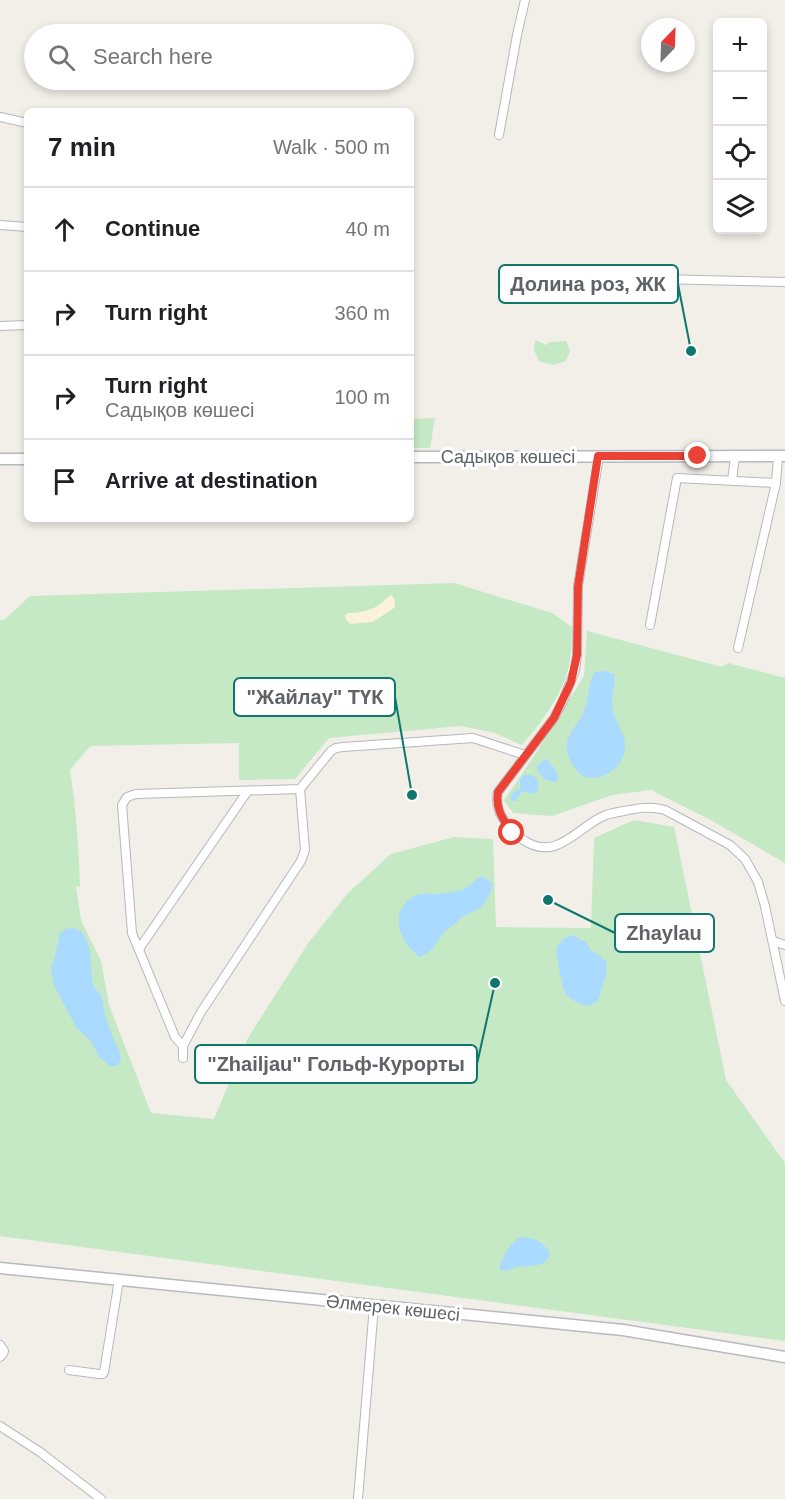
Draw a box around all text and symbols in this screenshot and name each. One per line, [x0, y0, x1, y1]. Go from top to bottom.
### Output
north arrow [641, 18, 695, 72]
map controls [713, 18, 767, 234]
button: + [713, 18, 767, 72]
search box [24, 24, 414, 90]
icon: search [45, 41, 78, 74]
text: Search here [93, 44, 213, 69]
button: − [713, 72, 767, 126]
button: locate [713, 126, 767, 180]
text: 7 min [48, 132, 116, 162]
text: Walk · 500 m [273, 136, 390, 158]
button: layers [713, 180, 767, 234]
icon: ahead [48, 213, 81, 246]
text: Continue [105, 216, 200, 241]
text: 40 m [346, 218, 390, 240]
callout: Долина роз, ЖК [499, 265, 678, 303]
text: Долина роз, ЖК [510, 273, 667, 295]
icon: right [48, 297, 81, 330]
text: Turn right [105, 300, 207, 325]
text: 360 m [334, 302, 390, 324]
text: Turn right [105, 373, 207, 398]
icon: right [48, 381, 81, 414]
text: 100 m [334, 386, 390, 408]
text: Садықов көшесі [105, 399, 254, 421]
route end [684, 442, 710, 468]
street label: Садықов көшесі [441, 447, 575, 467]
icon: arrive [48, 465, 81, 498]
text: Arrive at destination [105, 468, 318, 493]
callout: "Жайлау" ТҮК [234, 678, 395, 716]
text: "Жайлау" ТҮК [247, 686, 384, 708]
route start [498, 819, 524, 845]
callout: Zhaylau [615, 914, 714, 952]
text: Zhaylau [626, 922, 702, 944]
callout: "Zhailjau" Гольф-Курорты [195, 1045, 477, 1083]
text: "Zhailjau" Гольф-Курорты [207, 1053, 465, 1075]
street label: Әлмерек көшесі [325, 1291, 461, 1325]

